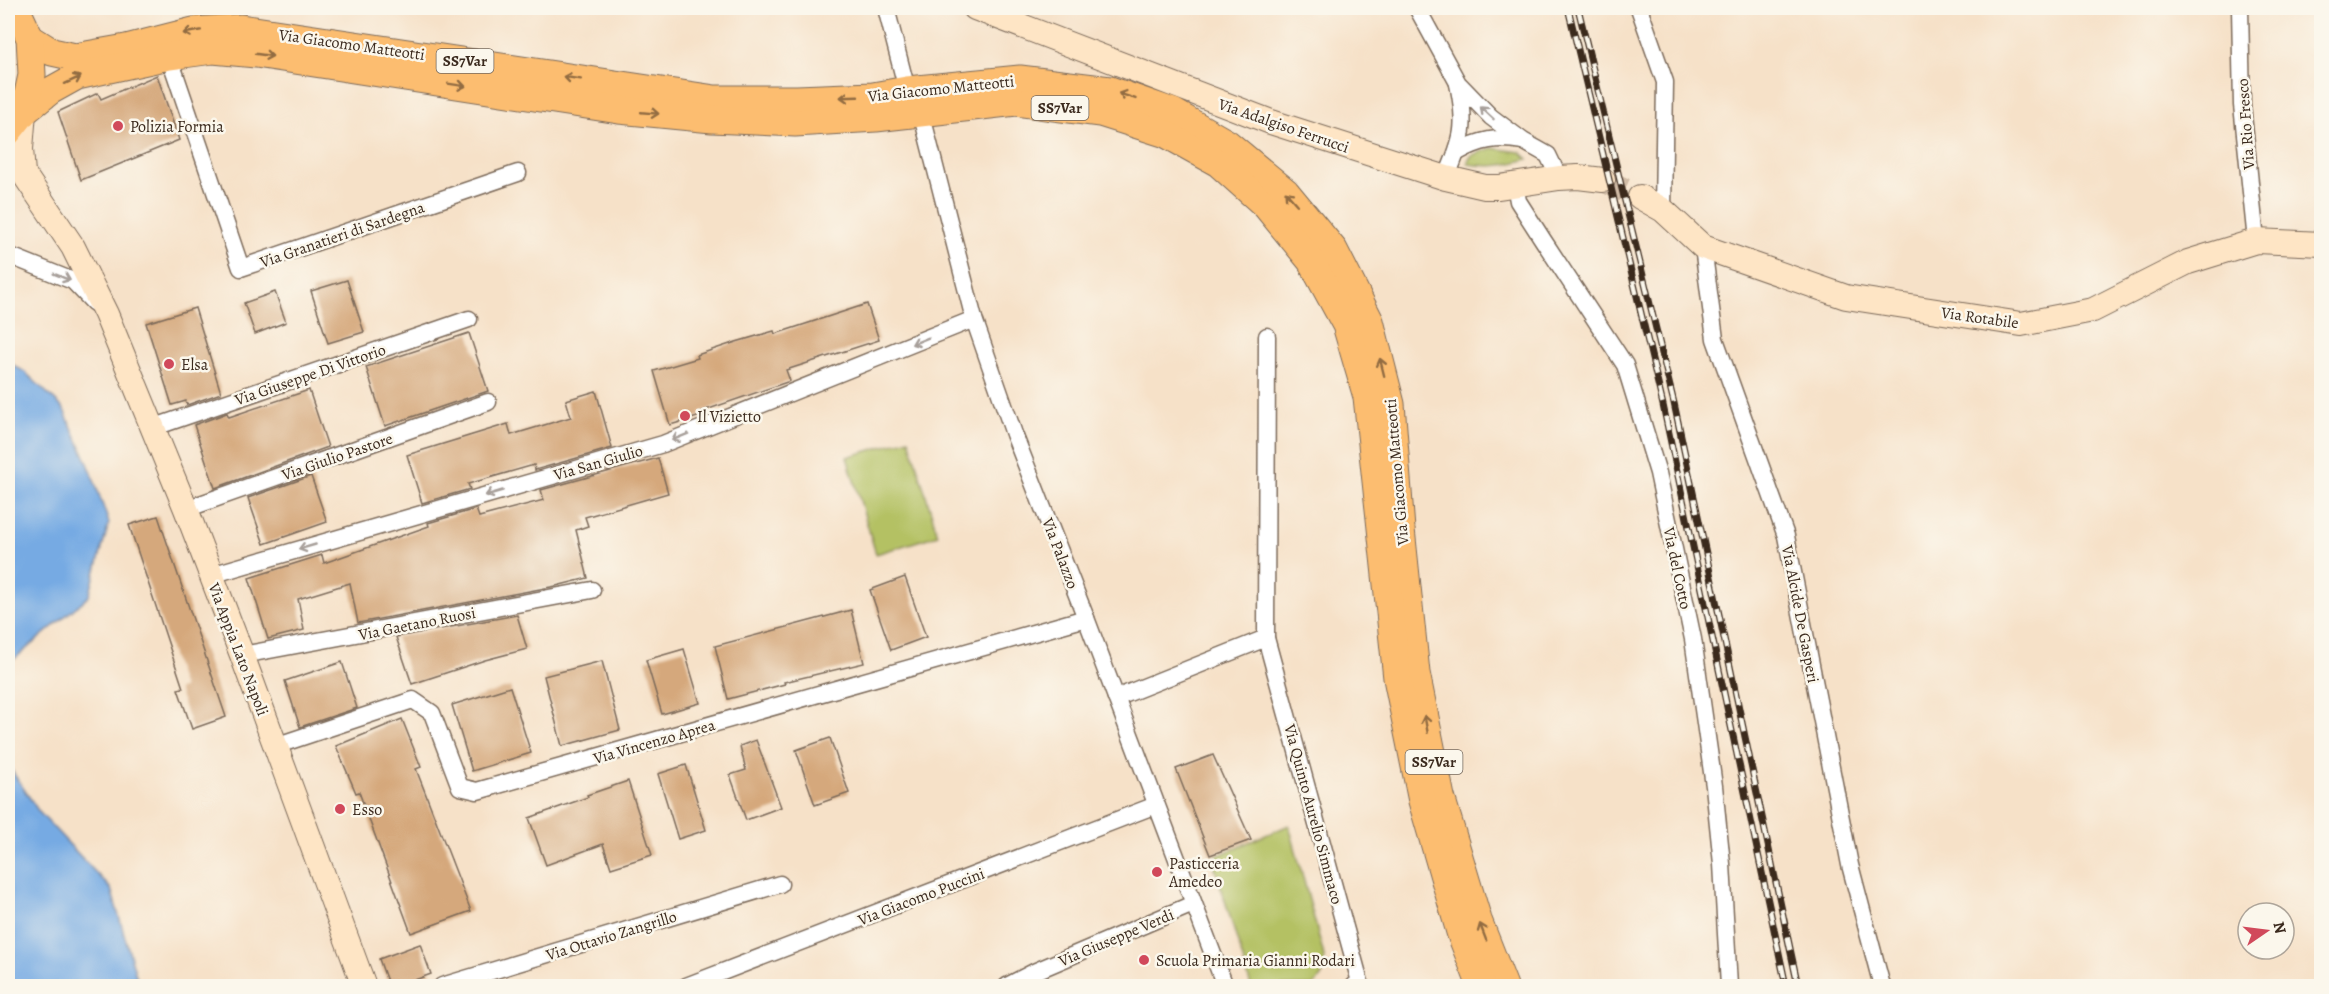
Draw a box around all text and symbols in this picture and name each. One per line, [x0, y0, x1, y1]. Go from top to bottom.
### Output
street label: Via Giacomo Matteotti [276, 24, 426, 66]
one-way arrow [183, 27, 202, 38]
one-way arrow [254, 49, 274, 60]
road number: SS7Var [436, 49, 494, 73]
street label: Via Giacomo Matteotti [866, 70, 1015, 108]
one-way arrow [64, 73, 82, 85]
one-way arrow [562, 73, 582, 84]
street label: Via Rio Fresco [2232, 78, 2260, 171]
one-way arrow [446, 80, 466, 91]
one-way arrow [1118, 90, 1137, 101]
one-way arrow [840, 91, 860, 102]
street label: Via Adalgiso Ferrucci [1214, 93, 1352, 159]
road number: SS7Var [1032, 96, 1088, 120]
one-way arrow [1480, 106, 1495, 120]
one-way arrow [639, 108, 659, 119]
place label: Polizia Formia [130, 116, 224, 138]
marker: Polizia Formia [111, 119, 125, 133]
one-way arrow [1284, 190, 1297, 206]
street label: Via Granatieri di Sardegna [256, 196, 428, 274]
one-way arrow [52, 272, 71, 283]
street label: Via Rotabile [1939, 302, 2020, 334]
one-way arrow [911, 336, 930, 347]
street label: Via Giuseppe Di Vittorio [231, 339, 389, 411]
place label: Elsa [181, 354, 209, 376]
marker: Elsa [162, 357, 176, 371]
one-way arrow [1376, 358, 1387, 377]
street label: Via Giacomo Matteotti [1380, 398, 1414, 547]
place label: Il Vizietto [697, 406, 761, 428]
marker: Il Vizietto [678, 409, 692, 423]
street label: Via Giulio Pastore [278, 428, 396, 487]
one-way arrow [672, 432, 690, 443]
street label: Via San Giulio [550, 440, 645, 486]
one-way arrow [485, 488, 504, 499]
street label: Via Palazzo [1036, 514, 1084, 592]
street label: Via del Cotto [1657, 524, 1696, 611]
one-way arrow [298, 542, 317, 553]
street label: Via Alcide De Gasperi [1776, 543, 1824, 685]
street label: Via Appia Lato Napoli [202, 579, 274, 719]
street label: Via Gaetano Ruosi [356, 602, 478, 646]
street label: Via Vincenzo Aprea [590, 714, 718, 770]
one-way arrow [1420, 715, 1431, 734]
street label: Via Quinto Aurelio Simmaco [1278, 721, 1348, 907]
road number: SS7Var [1406, 750, 1462, 774]
place label: Esso [352, 799, 382, 821]
marker: Esso [333, 802, 347, 816]
place label: Pasticceria Amedeo [1168, 853, 1240, 893]
street label: Via Giacomo Puccini [854, 863, 988, 932]
marker: Pasticceria Amedeo [1150, 865, 1164, 879]
north arrow [2236, 901, 2296, 961]
street label: Via Giuseppe Verdi [1054, 904, 1177, 973]
street label: Via Ottavio Zangrillo [542, 906, 679, 967]
text: N [2268, 919, 2292, 936]
one-way arrow [1477, 923, 1488, 942]
place label: Scuola Primaria Gianni Rodari [1156, 950, 1355, 972]
marker: Scuola Primaria Gianni Rodari [1137, 953, 1151, 967]

